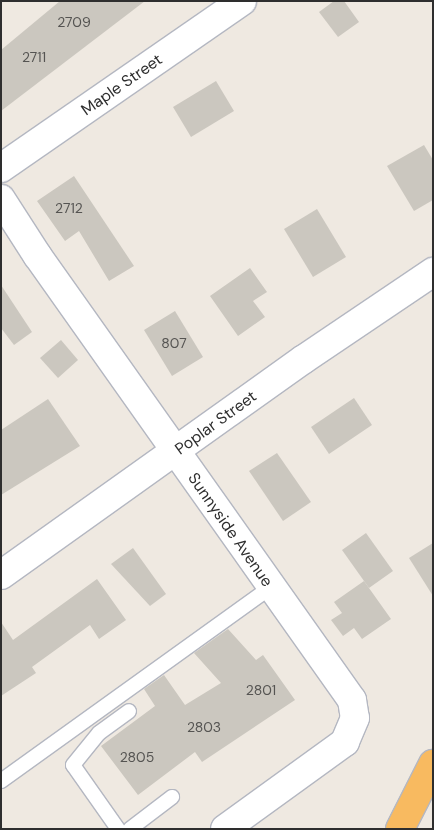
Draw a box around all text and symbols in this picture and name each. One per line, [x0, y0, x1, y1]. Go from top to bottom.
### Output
house number: 2709 [57, 14, 91, 30]
house number: 2711 [22, 49, 46, 65]
street label: Maple Street [78, 50, 166, 120]
house number: 2712 [55, 200, 83, 216]
house number: 807 [161, 335, 187, 351]
street label: Poplar Street [171, 387, 261, 459]
street label: Sunnyside Avenue [184, 469, 276, 591]
house number: 2801 [246, 682, 276, 698]
house number: 2803 [187, 719, 221, 735]
house number: 2805 [120, 749, 154, 765]

